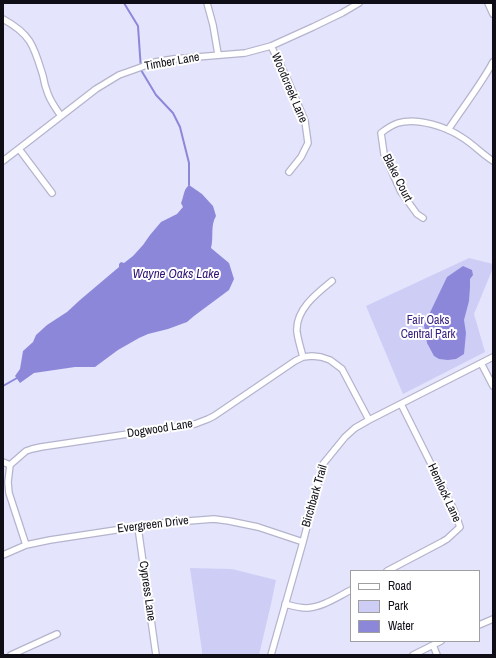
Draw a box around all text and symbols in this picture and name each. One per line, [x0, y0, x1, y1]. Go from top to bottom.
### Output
street label: Timber Lane [143, 50, 201, 74]
street label: Woodcreek Lane [268, 51, 310, 125]
street label: Blake Court [379, 152, 415, 204]
water label: Wayne Oaks Lake [133, 267, 219, 283]
park label: Fair Oaks Central Park [401, 314, 455, 342]
street label: Dogwood Lane [126, 417, 194, 441]
street label: Hemlock Lane [424, 461, 464, 525]
street label: Birchbark Trail [299, 463, 331, 529]
street label: Evergreen Drive [117, 513, 189, 537]
street label: Cypress Lane [136, 560, 158, 622]
legend [350, 570, 480, 642]
text: Road [388, 578, 412, 594]
text: Park [388, 598, 408, 614]
text: Water [388, 618, 414, 634]

